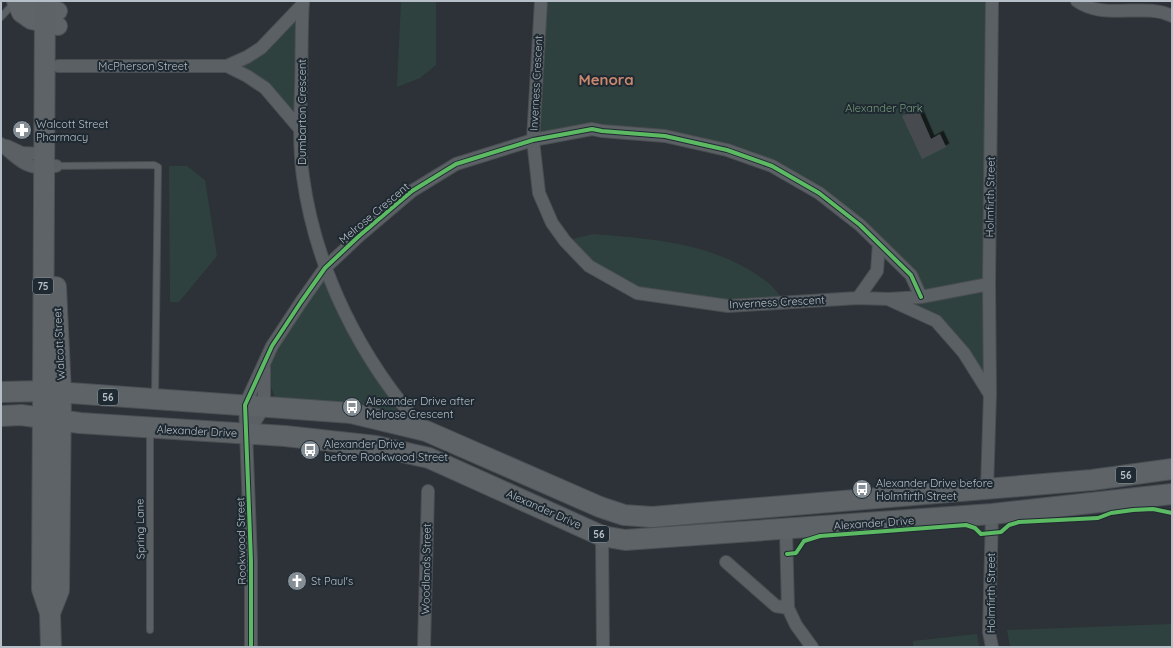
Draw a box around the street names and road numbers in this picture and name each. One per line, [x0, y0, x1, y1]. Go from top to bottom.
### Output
street label: Inverness Crescent [527, 35, 546, 131]
street label: McPherson Street [98, 59, 188, 73]
street label: Dumbarton Crescent [295, 59, 309, 165]
street label: Holmfirth Street [982, 156, 998, 237]
street label: Melrose Crescent [336, 179, 412, 246]
road number: 75 [33, 278, 53, 294]
street label: Inverness Crescent [729, 292, 825, 311]
street label: Walcott Street [50, 307, 68, 381]
road number: 56 [98, 389, 118, 405]
street label: Alexander Drive [156, 422, 238, 440]
road number: 56 [1116, 467, 1136, 483]
street label: Alexander Drive [504, 486, 584, 532]
street label: Rookwood Street [233, 497, 249, 585]
street label: Spring Lane [132, 498, 148, 560]
street label: Alexander Drive [833, 513, 915, 533]
street label: Woodlands Street [418, 523, 434, 615]
road number: 56 [589, 526, 609, 542]
street label: Holmfirth Street [984, 552, 998, 633]

